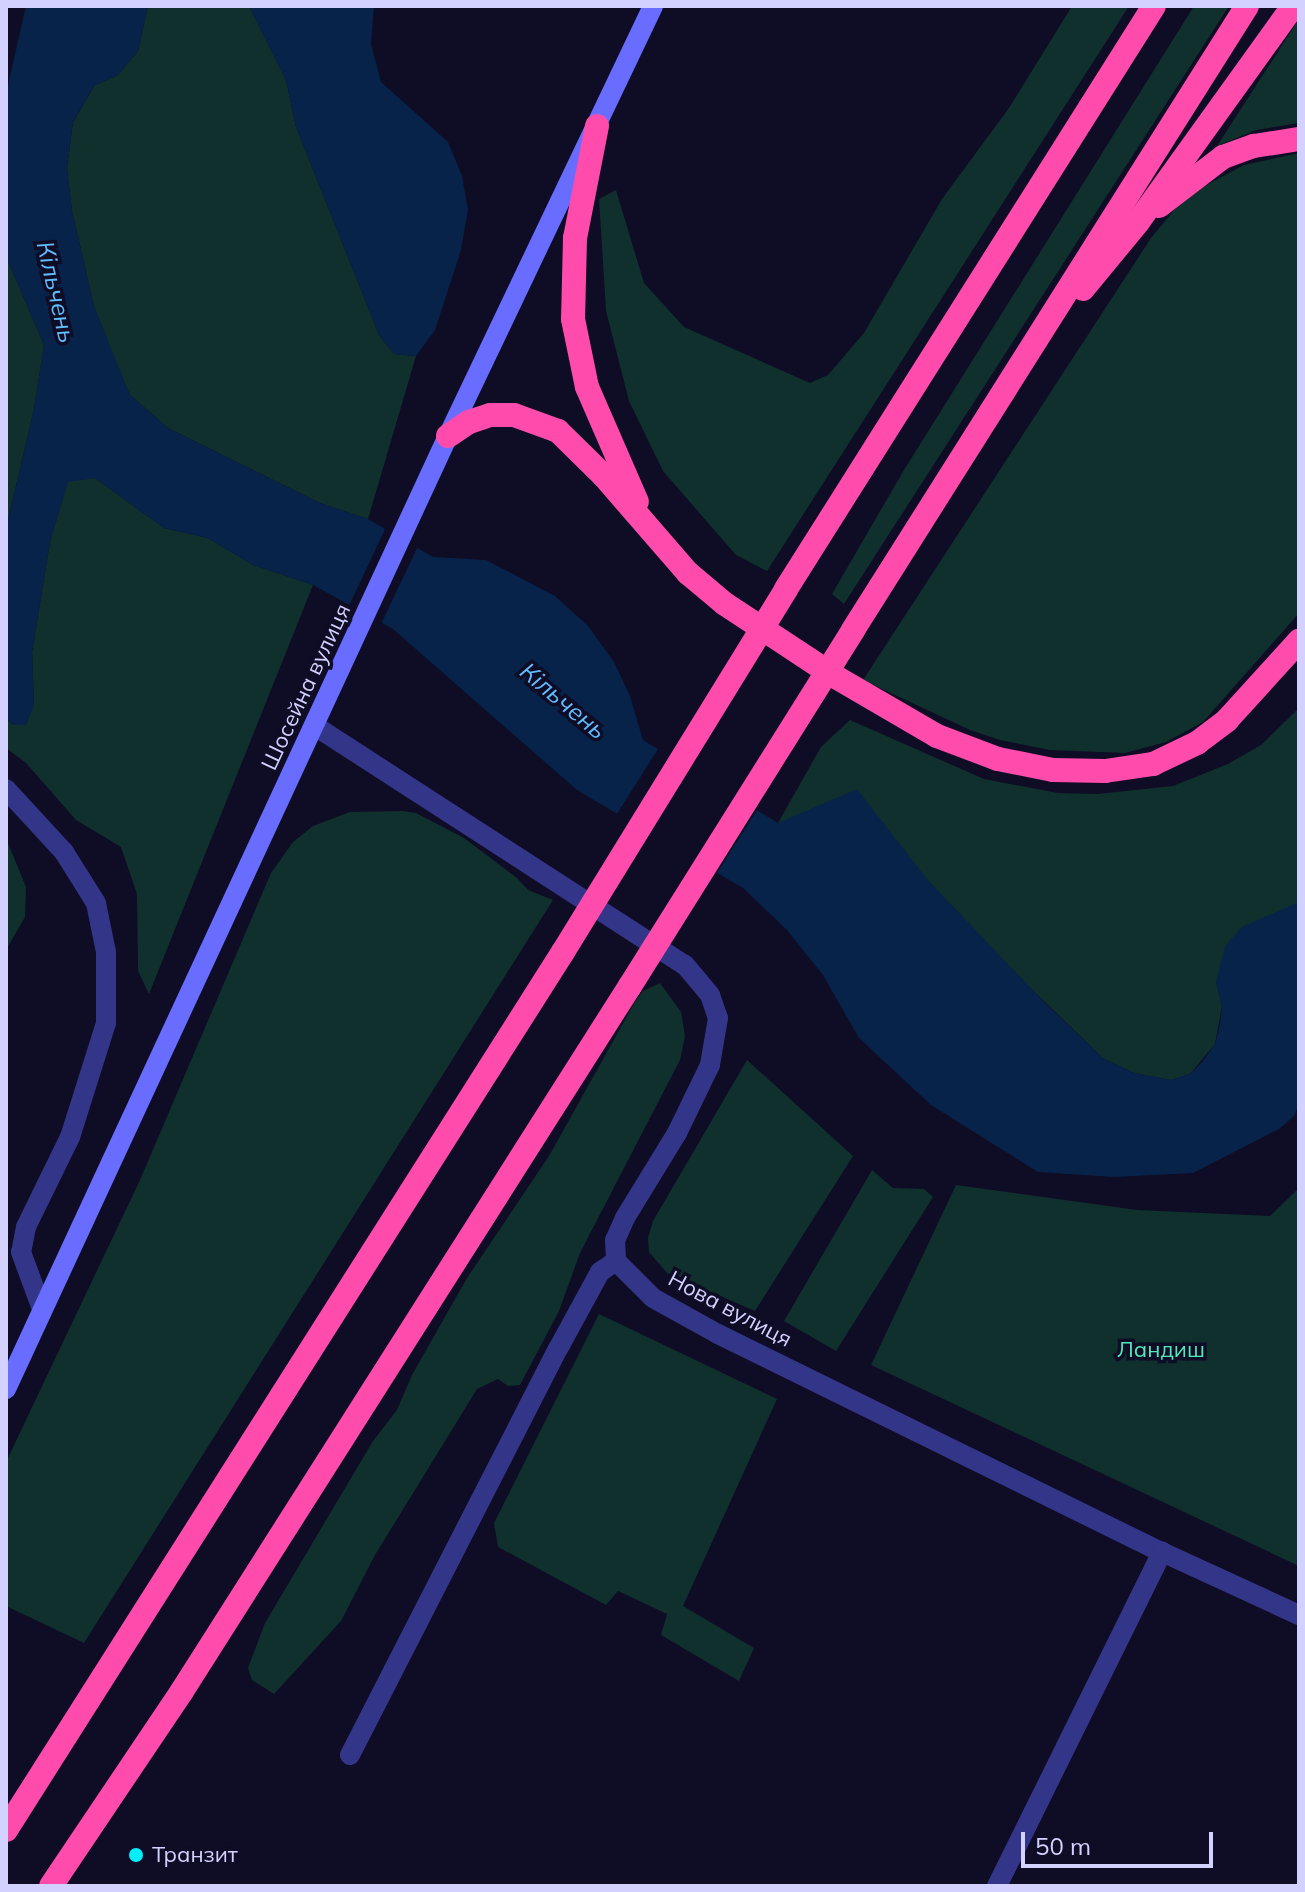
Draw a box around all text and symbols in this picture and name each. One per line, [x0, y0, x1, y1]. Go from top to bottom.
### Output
water label: Кільчень [30, 238, 82, 346]
street label: Шосейна вулиця [256, 600, 356, 774]
water label: Кільчень [514, 657, 612, 745]
street label: Нова вулиця [664, 1265, 796, 1353]
park label: Ландиш [1117, 1337, 1205, 1363]
scale bar [1025, 1816, 1217, 1866]
text: 50 m [1035, 1831, 1091, 1861]
place label: Транзит [152, 1842, 238, 1868]
marker: Транзит [127, 1846, 145, 1864]

